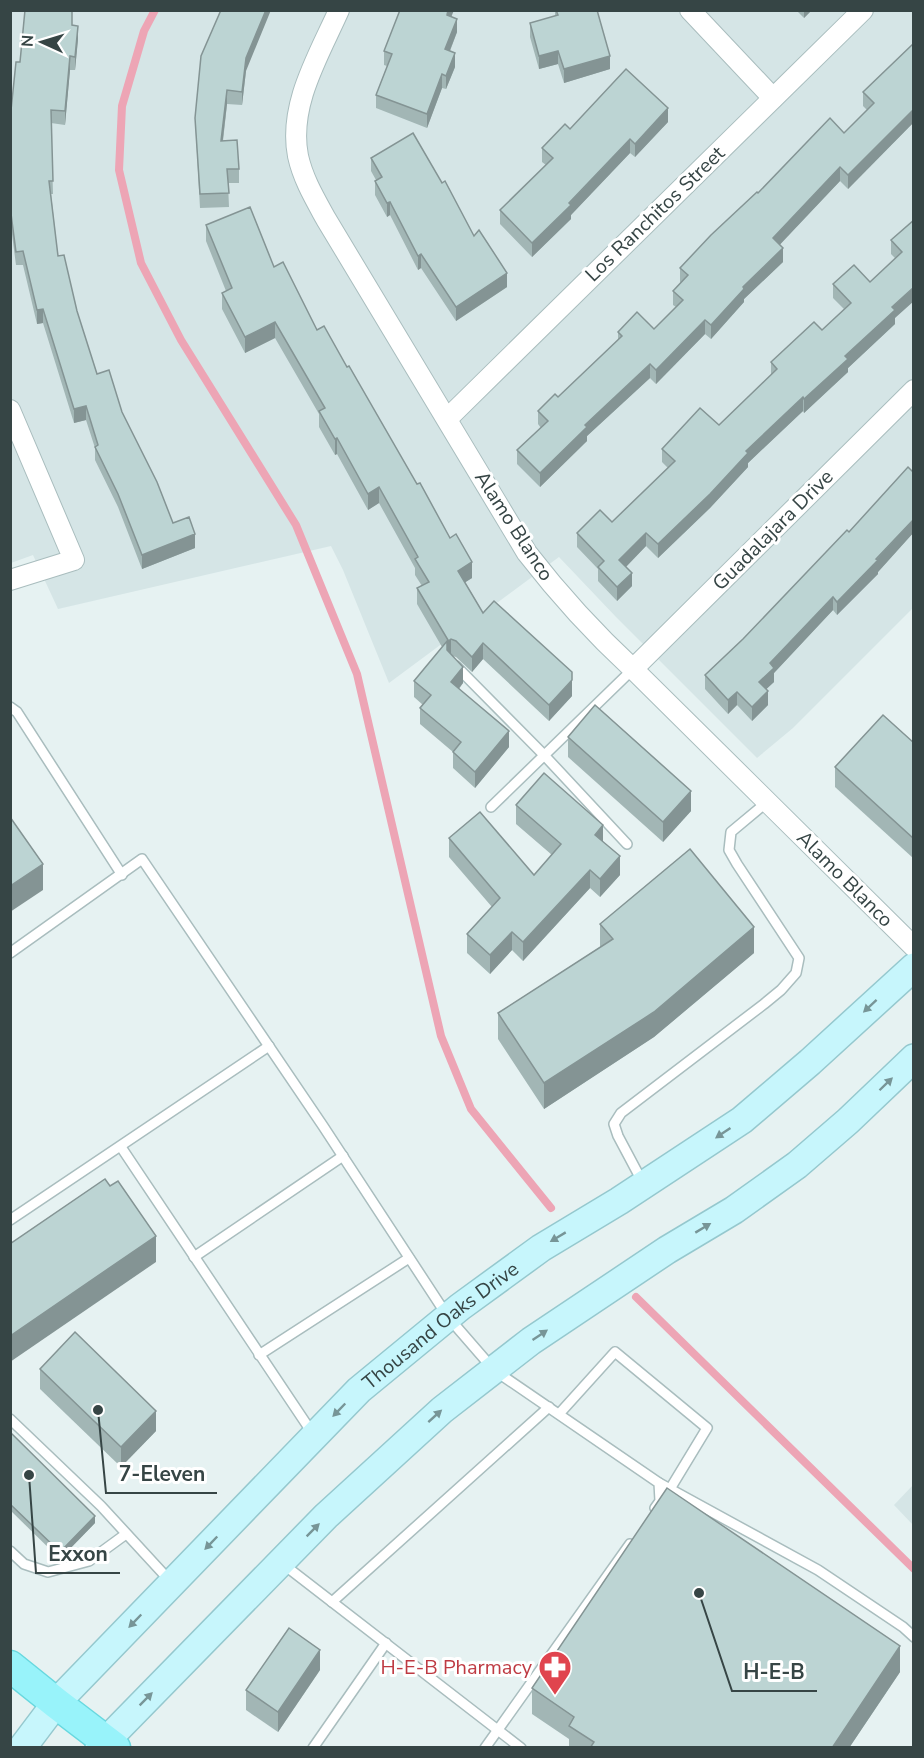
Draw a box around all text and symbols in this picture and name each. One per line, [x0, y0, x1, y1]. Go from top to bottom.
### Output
north arrow [12, 12, 72, 72]
text: N [17, 34, 39, 48]
street label: Los Ranchitos Street [579, 139, 731, 288]
street label: Guadalajara Drive [707, 464, 839, 596]
street label: Alamo Blanco [468, 466, 560, 586]
street label: Alamo Blanco [791, 825, 899, 933]
one-way arrow [863, 999, 878, 1013]
one-way arrow [879, 1078, 893, 1092]
one-way arrow [715, 1127, 731, 1139]
one-way arrow [695, 1223, 712, 1233]
one-way arrow [550, 1232, 566, 1243]
street label: Thousand Oaks Drive [357, 1255, 524, 1395]
one-way arrow [532, 1329, 548, 1341]
one-way arrow [333, 1403, 347, 1417]
one-way arrow [428, 1409, 443, 1423]
callout: 7-Eleven [106, 1454, 217, 1493]
text: 7-Eleven [119, 1460, 205, 1488]
one-way arrow [305, 1524, 319, 1538]
callout: Exxon [36, 1534, 120, 1573]
one-way arrow [204, 1536, 218, 1551]
text: Exxon [48, 1540, 108, 1568]
one-way arrow [129, 1613, 143, 1627]
pharmacy icon: H-E-B Pharmacy [537, 1649, 573, 1696]
callout: H-E-B [732, 1652, 817, 1691]
place label: H-E-B Pharmacy [380, 1654, 533, 1681]
text: H-E-B [743, 1658, 805, 1686]
one-way arrow [139, 1691, 153, 1706]

